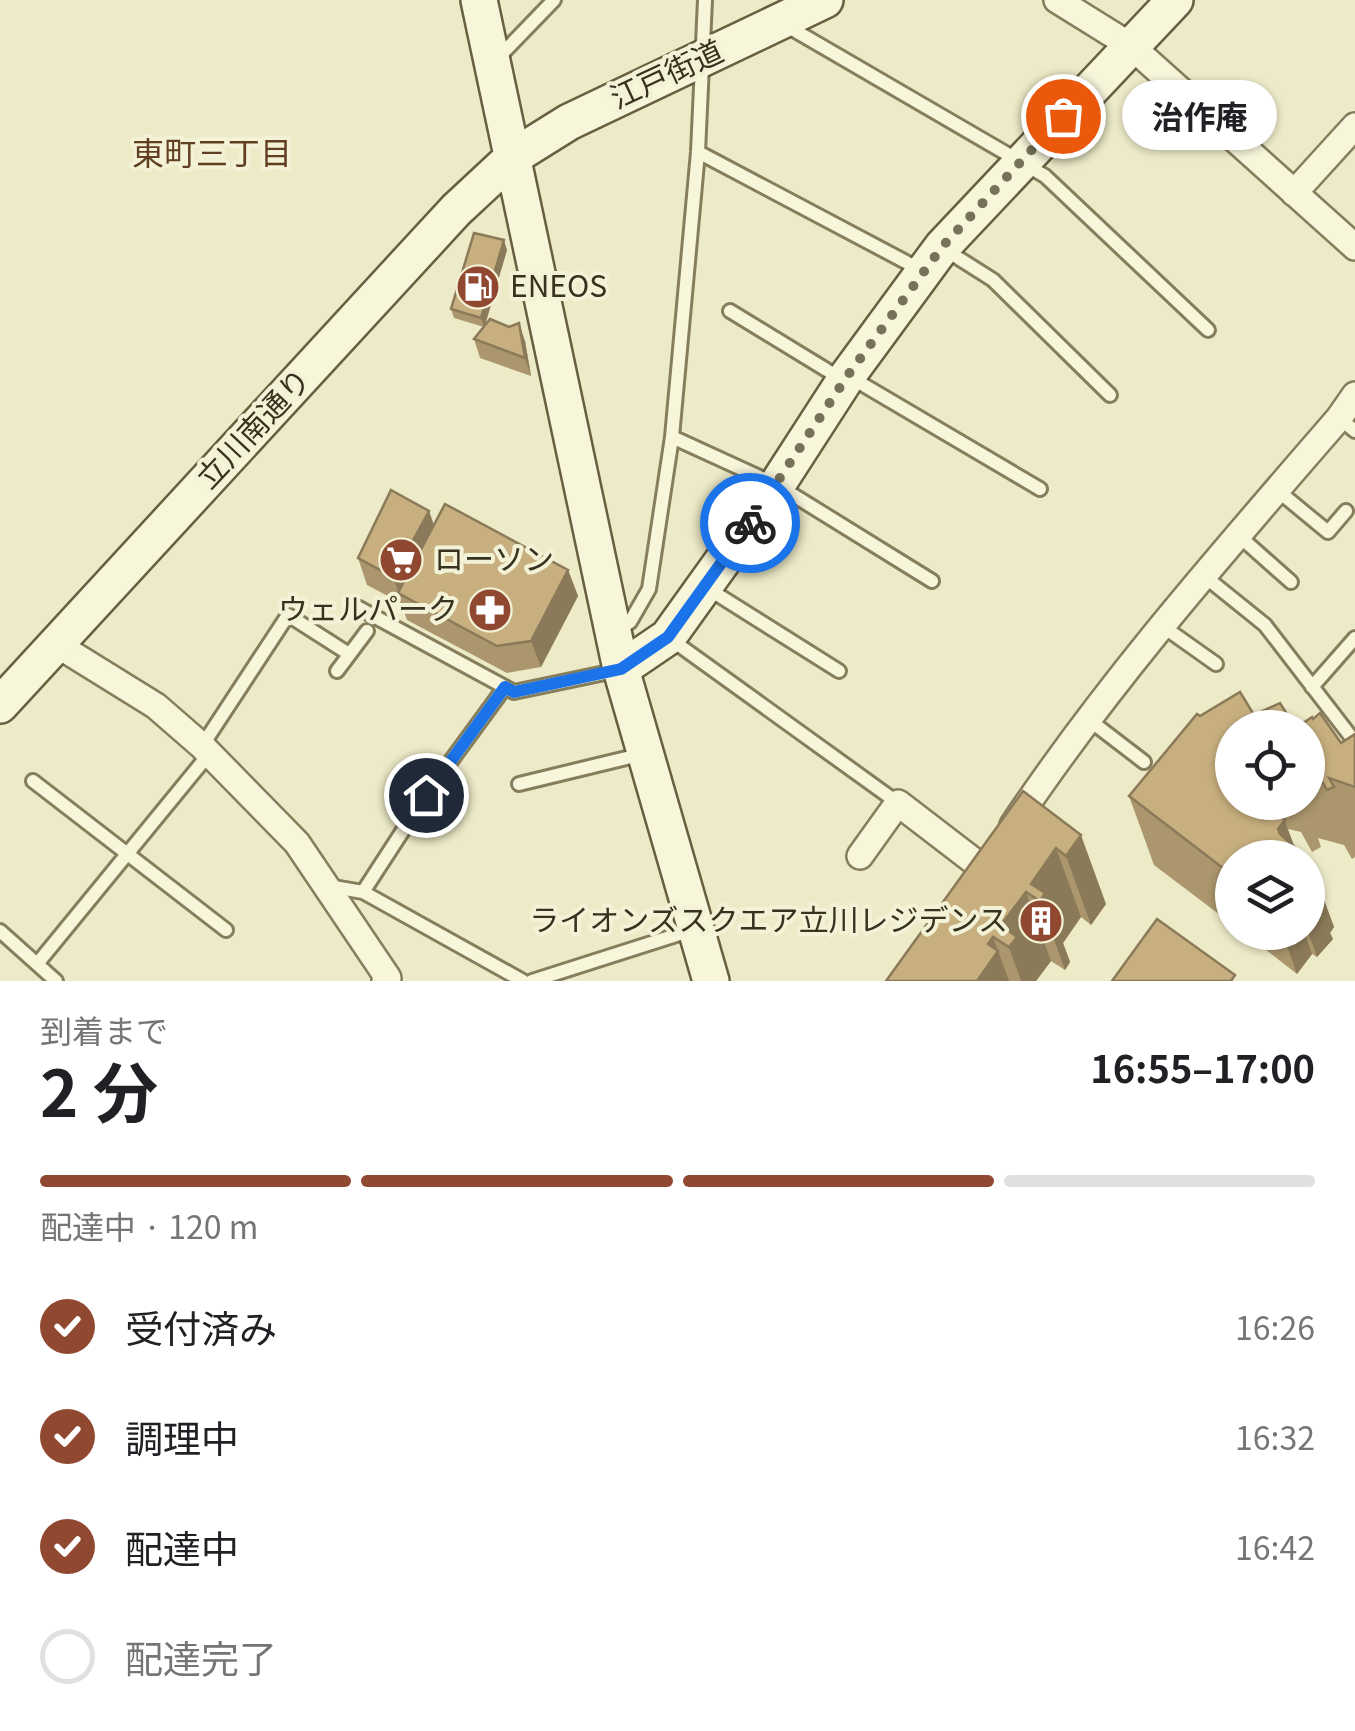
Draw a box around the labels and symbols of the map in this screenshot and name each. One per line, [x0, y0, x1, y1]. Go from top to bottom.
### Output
street label: 江戸街道 [602, 27, 729, 118]
pin [1021, 74, 1106, 159]
callout: 治作庵 [1123, 81, 1278, 151]
district label: 東町三丁目 [132, 128, 292, 174]
place label: ENEOS [510, 262, 607, 306]
fuel station icon: ENEOS [455, 264, 501, 310]
street label: 立川南通り [185, 357, 319, 497]
courier [700, 473, 800, 573]
place label: ローソン [434, 535, 554, 579]
supermarket icon: ローソン [378, 537, 424, 583]
place label: ウェルパーク [278, 585, 458, 629]
pharmacy icon: ウェルパーク [467, 587, 513, 633]
pin [384, 753, 469, 838]
place label: ライオンズスクエア立川レジデンス [529, 896, 1008, 940]
building icon: ライオンズスクエア立川レジデンス [1018, 898, 1064, 944]

